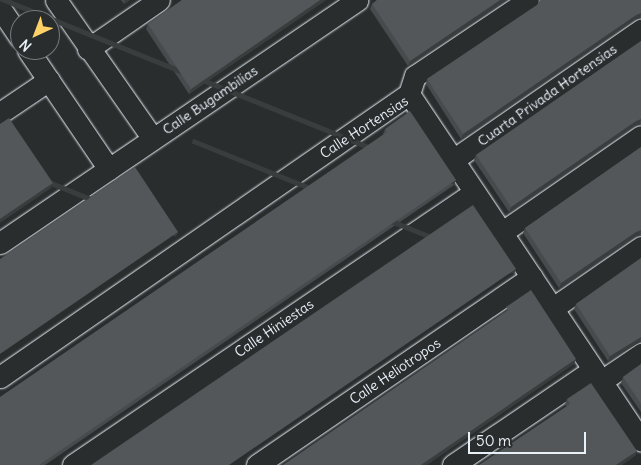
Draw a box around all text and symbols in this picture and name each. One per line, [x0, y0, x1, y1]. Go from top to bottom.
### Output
north arrow [10, 10, 60, 60]
text: N [16, 35, 35, 55]
street label: Cuarta Privada Hortensias [474, 40, 620, 150]
street label: Calle Bugambilias [159, 62, 261, 138]
street label: Calle Hortensias [317, 92, 411, 162]
street label: Calle Hiniestas [231, 295, 317, 361]
street label: Calle Heliotropos [346, 334, 444, 408]
scale bar [471, 422, 588, 454]
text: 50 m [476, 431, 511, 450]

